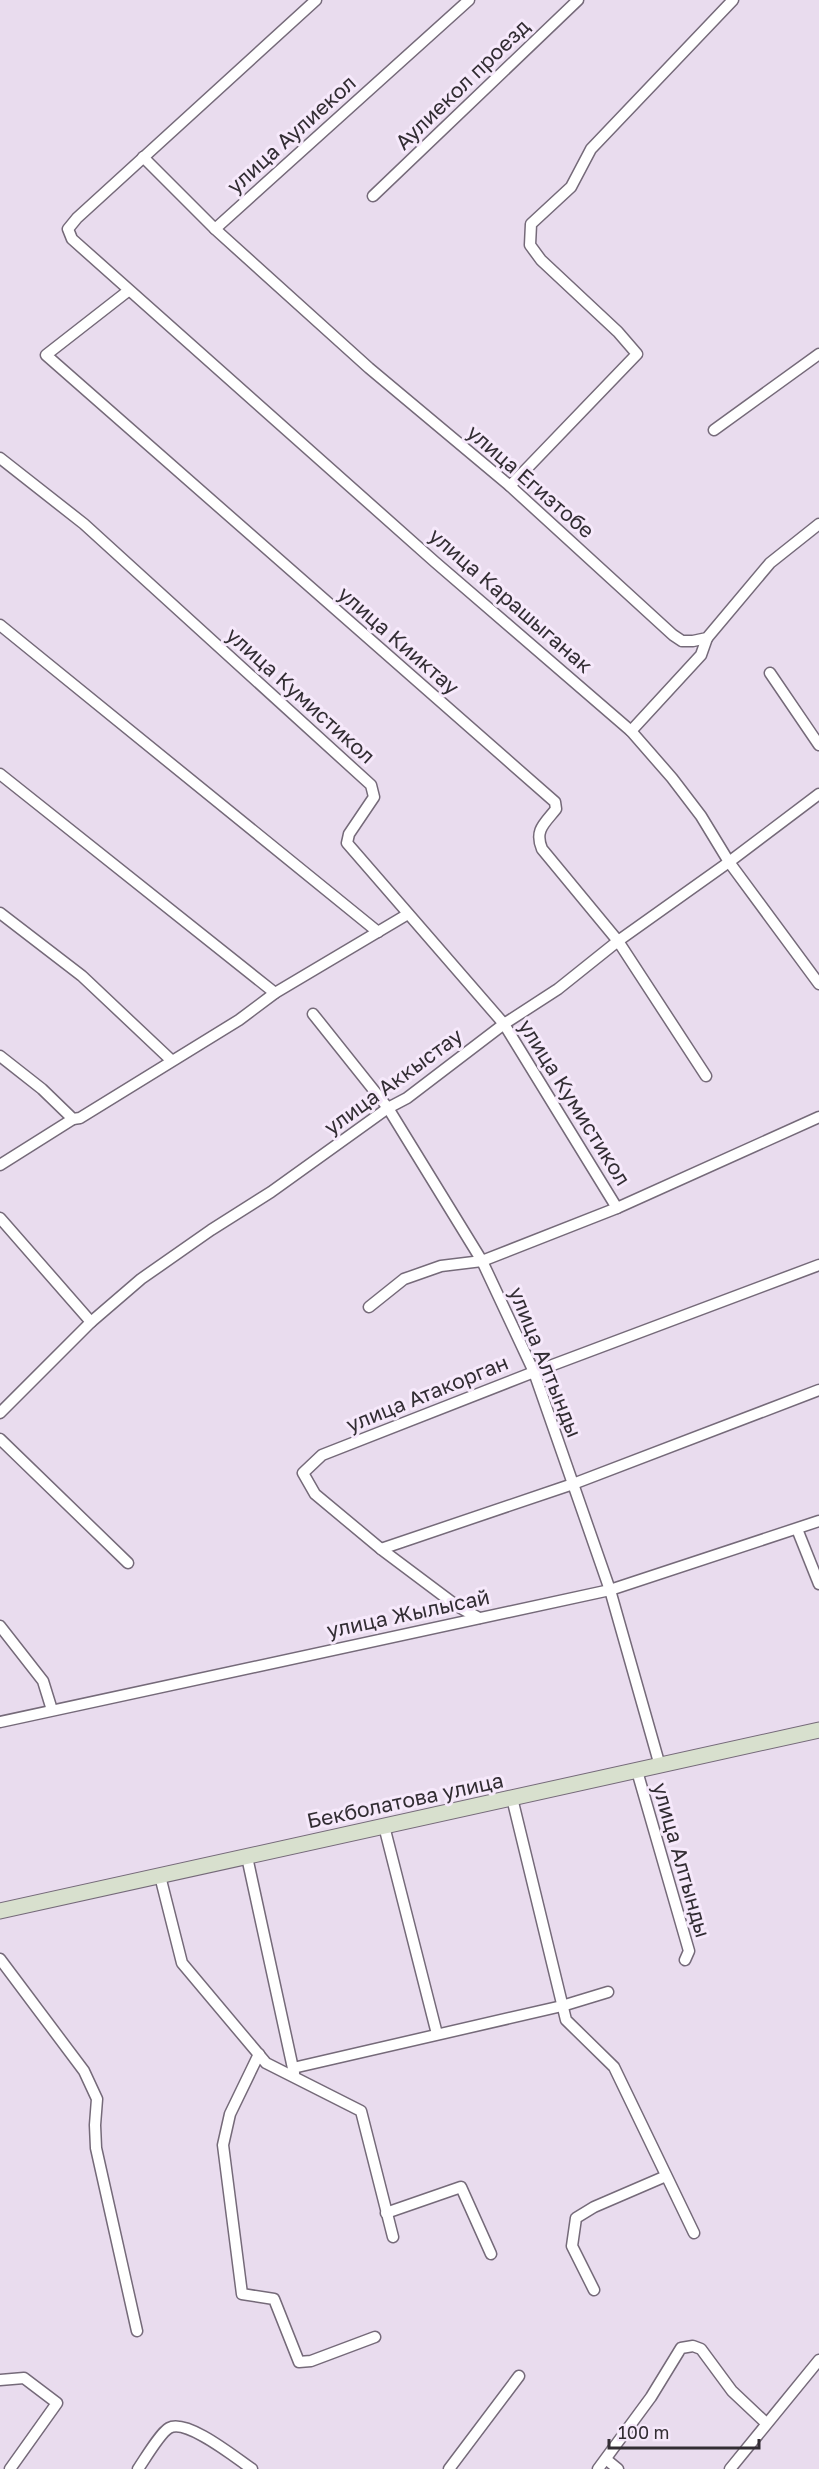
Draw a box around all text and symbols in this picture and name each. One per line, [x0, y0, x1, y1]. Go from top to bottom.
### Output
street label: Аулиекол проезд [389, 13, 535, 155]
street label: улица Аулиекол [221, 69, 361, 199]
street label: улица Егизтобе [462, 419, 600, 543]
street label: улица Карашыганак [424, 522, 598, 678]
street label: улица Кииктау [333, 580, 465, 700]
street label: улица Кумистикол [221, 621, 381, 769]
street label: улица Кумистикол [513, 1014, 637, 1190]
street label: улица Аккыстау [319, 1022, 468, 1140]
street label: улица Алтынды [504, 1283, 588, 1441]
street label: улица Атакорган [342, 1349, 512, 1437]
street label: улица Жылысай [324, 1583, 492, 1643]
street label: Бекболатова улица [304, 1766, 506, 1834]
street label: улица Алтынды [647, 1780, 717, 1940]
scale bar [609, 2412, 759, 2450]
text: 100 m [618, 2421, 669, 2443]

